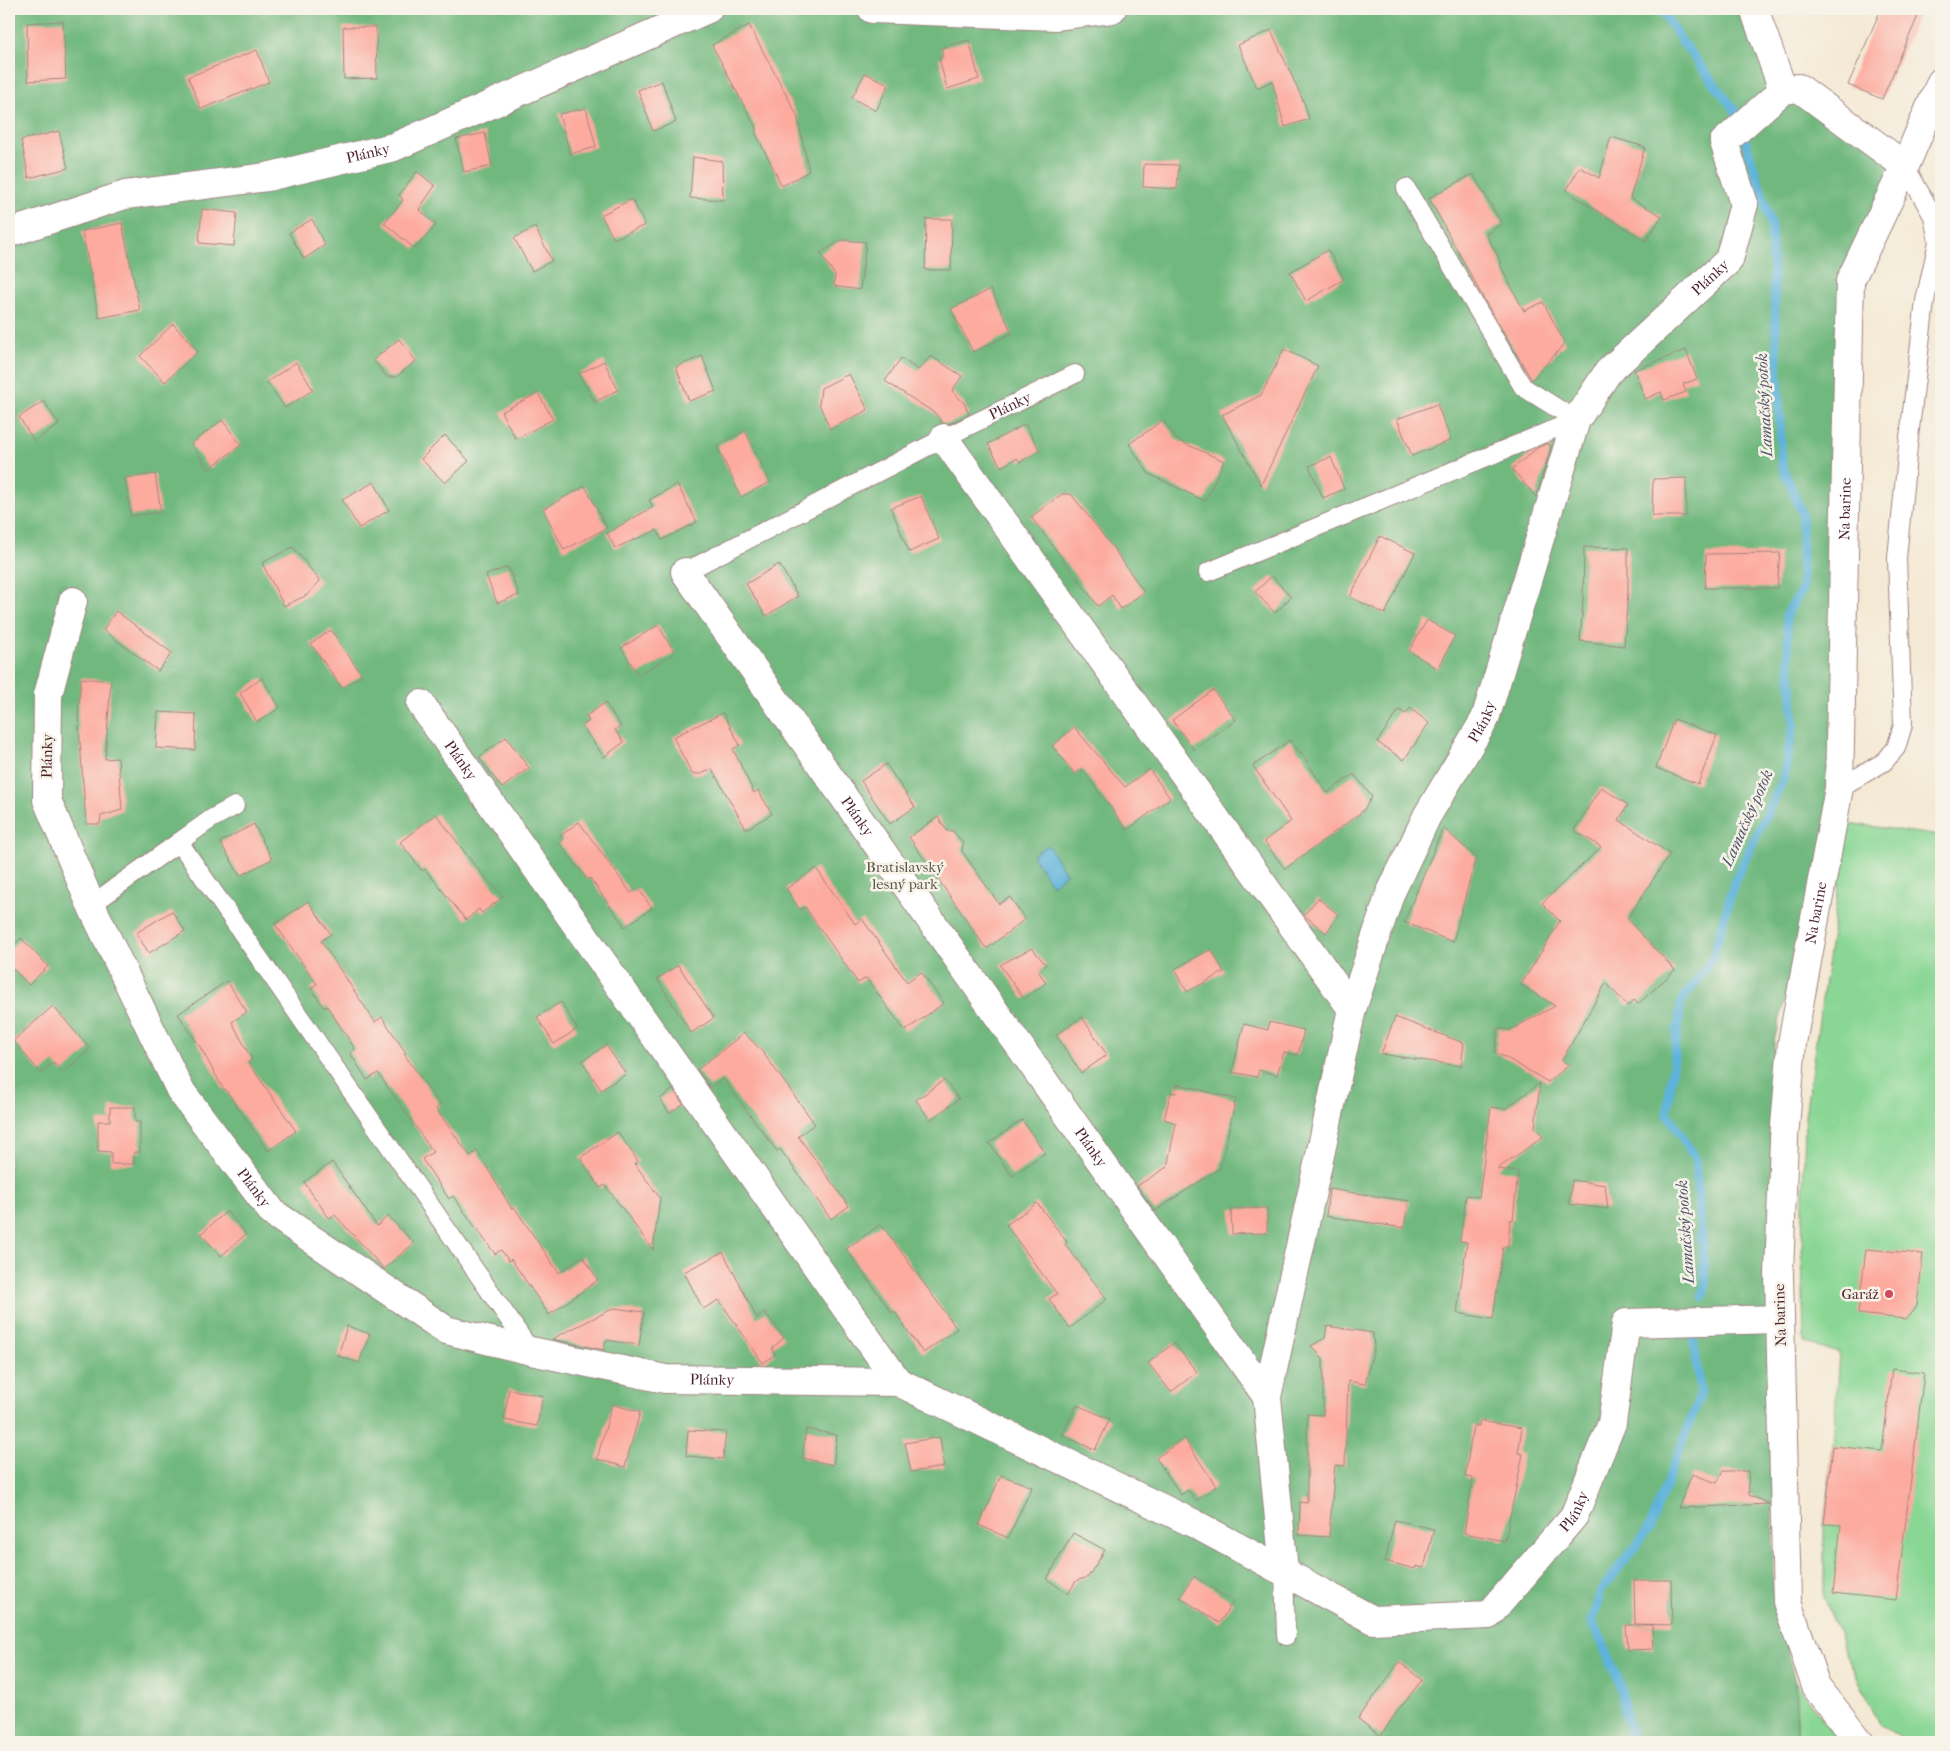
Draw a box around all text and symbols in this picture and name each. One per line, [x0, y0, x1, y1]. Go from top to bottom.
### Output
street label: Plánky [344, 139, 393, 167]
street label: Plánky [1688, 255, 1733, 299]
water label: Lamačský potok [1752, 353, 1776, 458]
street label: Plánky [986, 387, 1035, 424]
street label: Na barine [1835, 477, 1855, 541]
street label: Plánky [1464, 697, 1499, 746]
street label: Plánky [38, 733, 56, 778]
street label: Plánky [441, 737, 481, 785]
water label: Lamačský potok [1717, 767, 1777, 870]
street label: Plánky [837, 793, 878, 841]
park label: Bratislavský lesný park [866, 858, 945, 893]
street label: Na barine [1801, 880, 1831, 945]
street label: Plánky [1071, 1124, 1112, 1171]
street label: Plánky [233, 1165, 275, 1212]
water label: Lamačský potok [1672, 1179, 1698, 1286]
street label: Na barine [1770, 1283, 1790, 1347]
place label: Garáž [1841, 1285, 1879, 1303]
marker: Garáž [1883, 1288, 1895, 1300]
street label: Plánky [690, 1370, 736, 1389]
street label: Plánky [1555, 1487, 1593, 1536]

